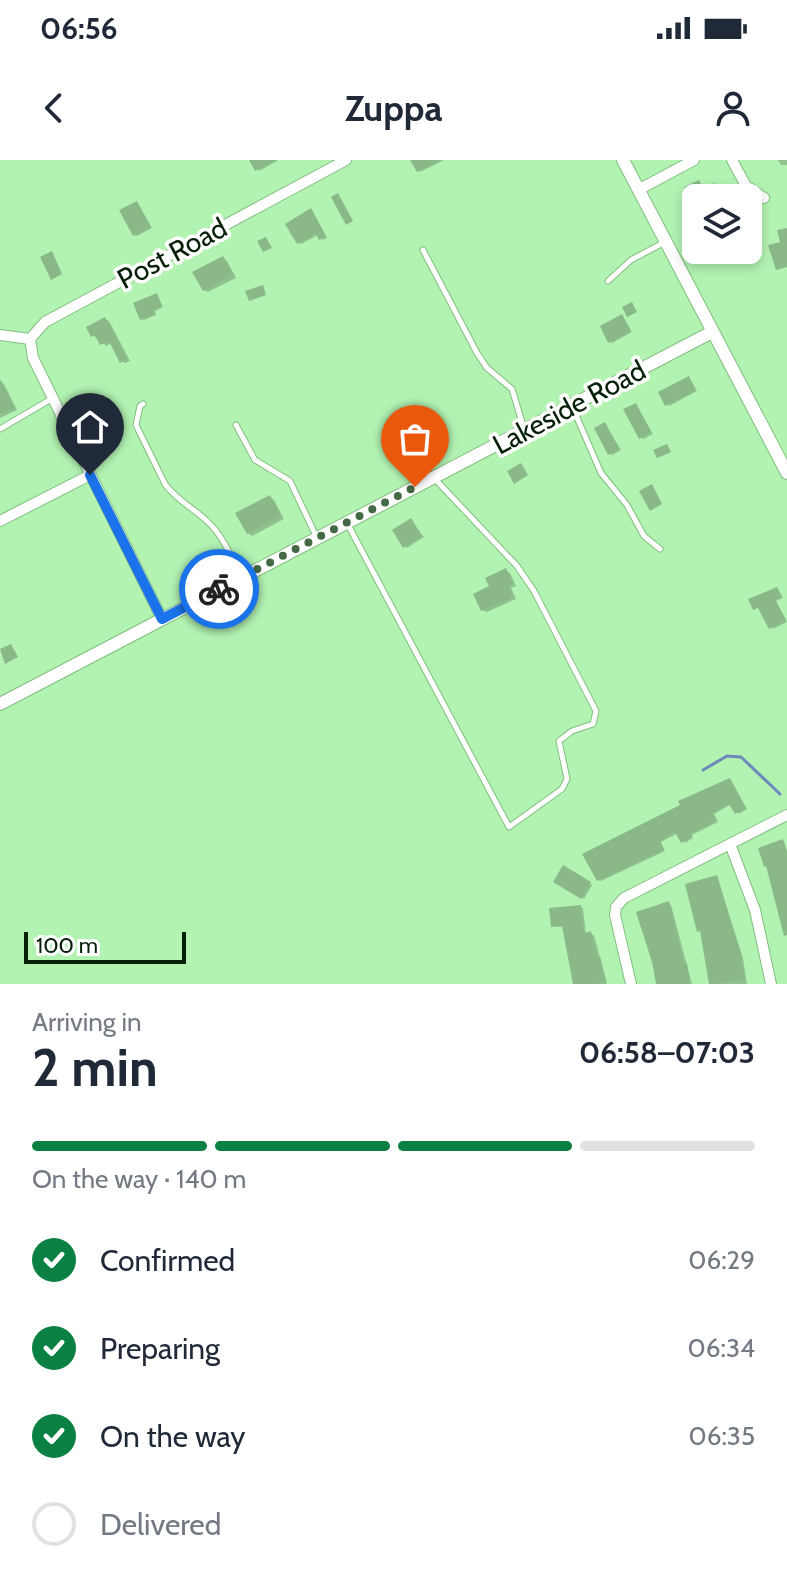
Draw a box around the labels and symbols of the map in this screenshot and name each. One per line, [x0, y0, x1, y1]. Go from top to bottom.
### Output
street label: Post Road [111, 210, 233, 296]
street label: Lakeside Road [487, 353, 651, 461]
pin [56, 393, 124, 475]
pin [381, 405, 449, 487]
courier [179, 549, 259, 629]
scale bar [24, 928, 186, 964]

